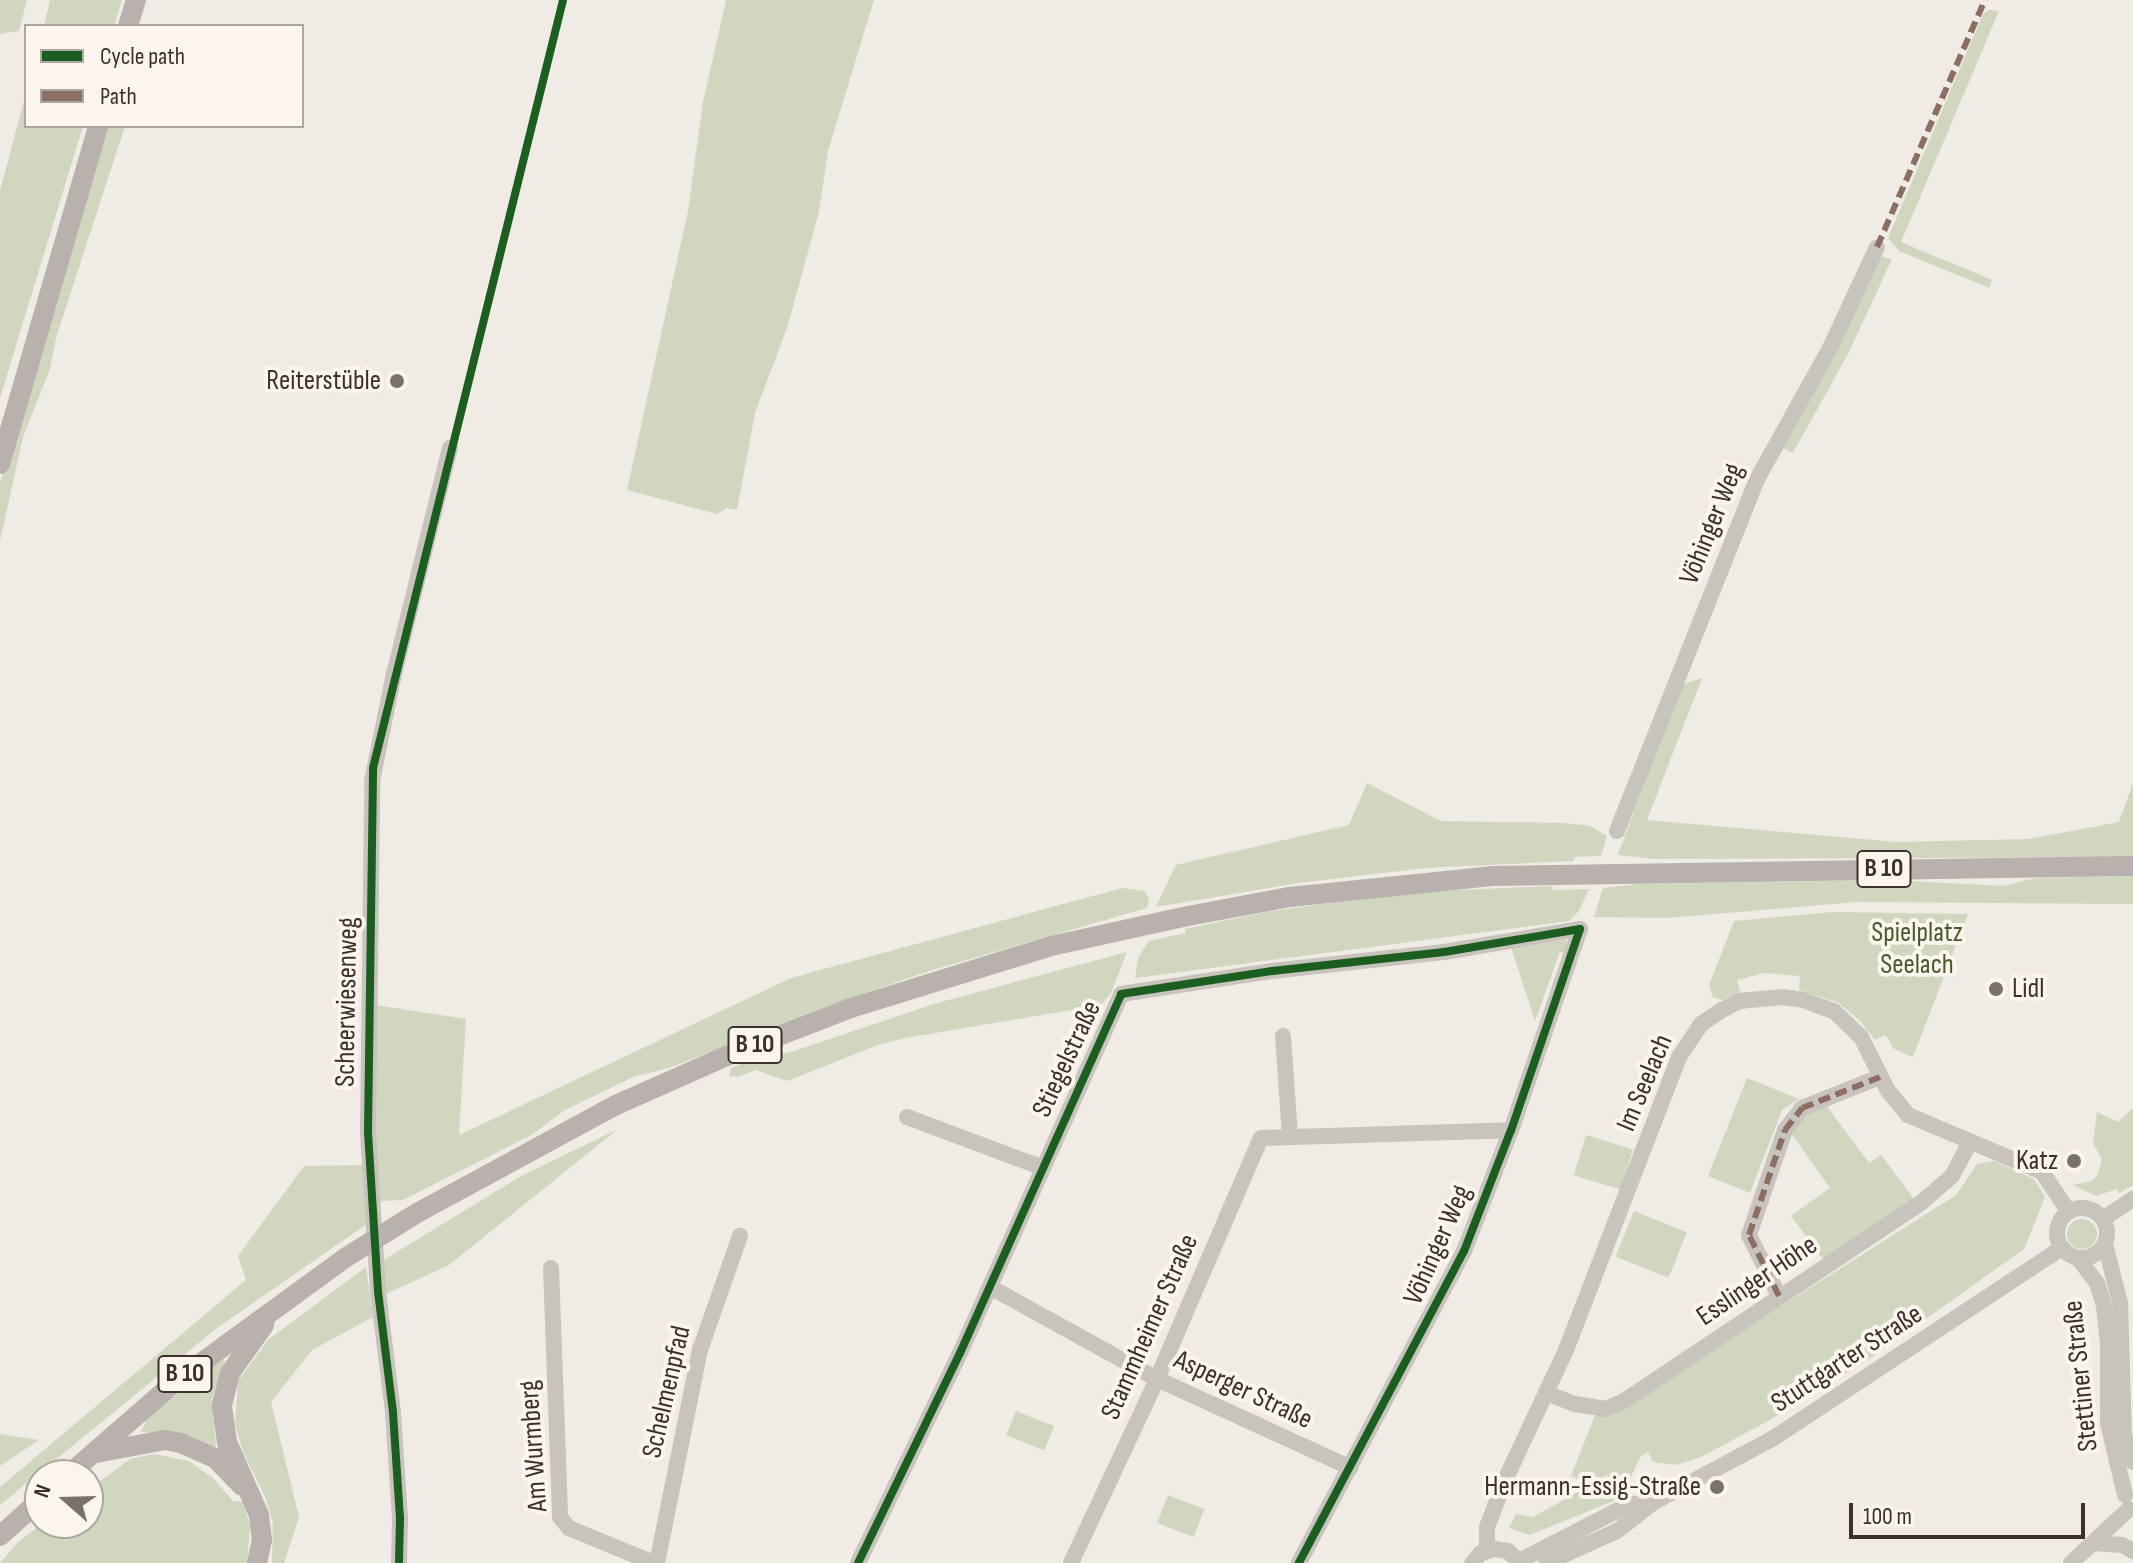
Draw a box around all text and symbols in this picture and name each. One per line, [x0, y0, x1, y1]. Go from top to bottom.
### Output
legend [24, 24, 304, 128]
text: Cycle path [100, 42, 185, 71]
text: Path [100, 82, 137, 111]
place label: Reiterstüble [266, 364, 381, 398]
marker: Reiterstüble [388, 372, 406, 390]
street label: Vöhinger Weg [1673, 459, 1751, 589]
road number: B 10 [1856, 847, 1912, 891]
park label: Spielplatz Seelach [1871, 916, 1963, 982]
street label: Scheerwiesenweg [329, 917, 365, 1087]
place label: Lidl [2012, 972, 2044, 1006]
marker: Lidl [1987, 980, 2005, 998]
street label: Stiegelstraße [1025, 995, 1109, 1123]
road number: B 10 [727, 1023, 783, 1067]
street label: Im Seelach [1610, 1030, 1680, 1136]
place label: Katz [2016, 1144, 2058, 1178]
marker: Katz [2065, 1152, 2083, 1170]
street label: Vöhinger Weg [1397, 1180, 1479, 1310]
street label: Esslinger Höhe [1690, 1228, 1824, 1334]
street label: Stammheimer Straße [1094, 1229, 1206, 1425]
street label: Stuttgarter Straße [1765, 1298, 1929, 1420]
street label: Stettiner Straße [2056, 1299, 2106, 1453]
street label: Schelmenpfad [635, 1323, 699, 1461]
street label: Asperger Straße [1168, 1343, 1318, 1437]
road number: B 10 [157, 1352, 213, 1396]
street label: Am Wurmberg [513, 1379, 555, 1513]
north arrow [24, 1459, 104, 1539]
place label: Hermann-Essig-Straße [1484, 1470, 1701, 1504]
marker: Hermann-Essig-Straße [1708, 1478, 1726, 1496]
text: N [28, 1481, 58, 1501]
scale bar [1853, 1487, 2089, 1537]
text: 100 m [1863, 1502, 1912, 1531]

